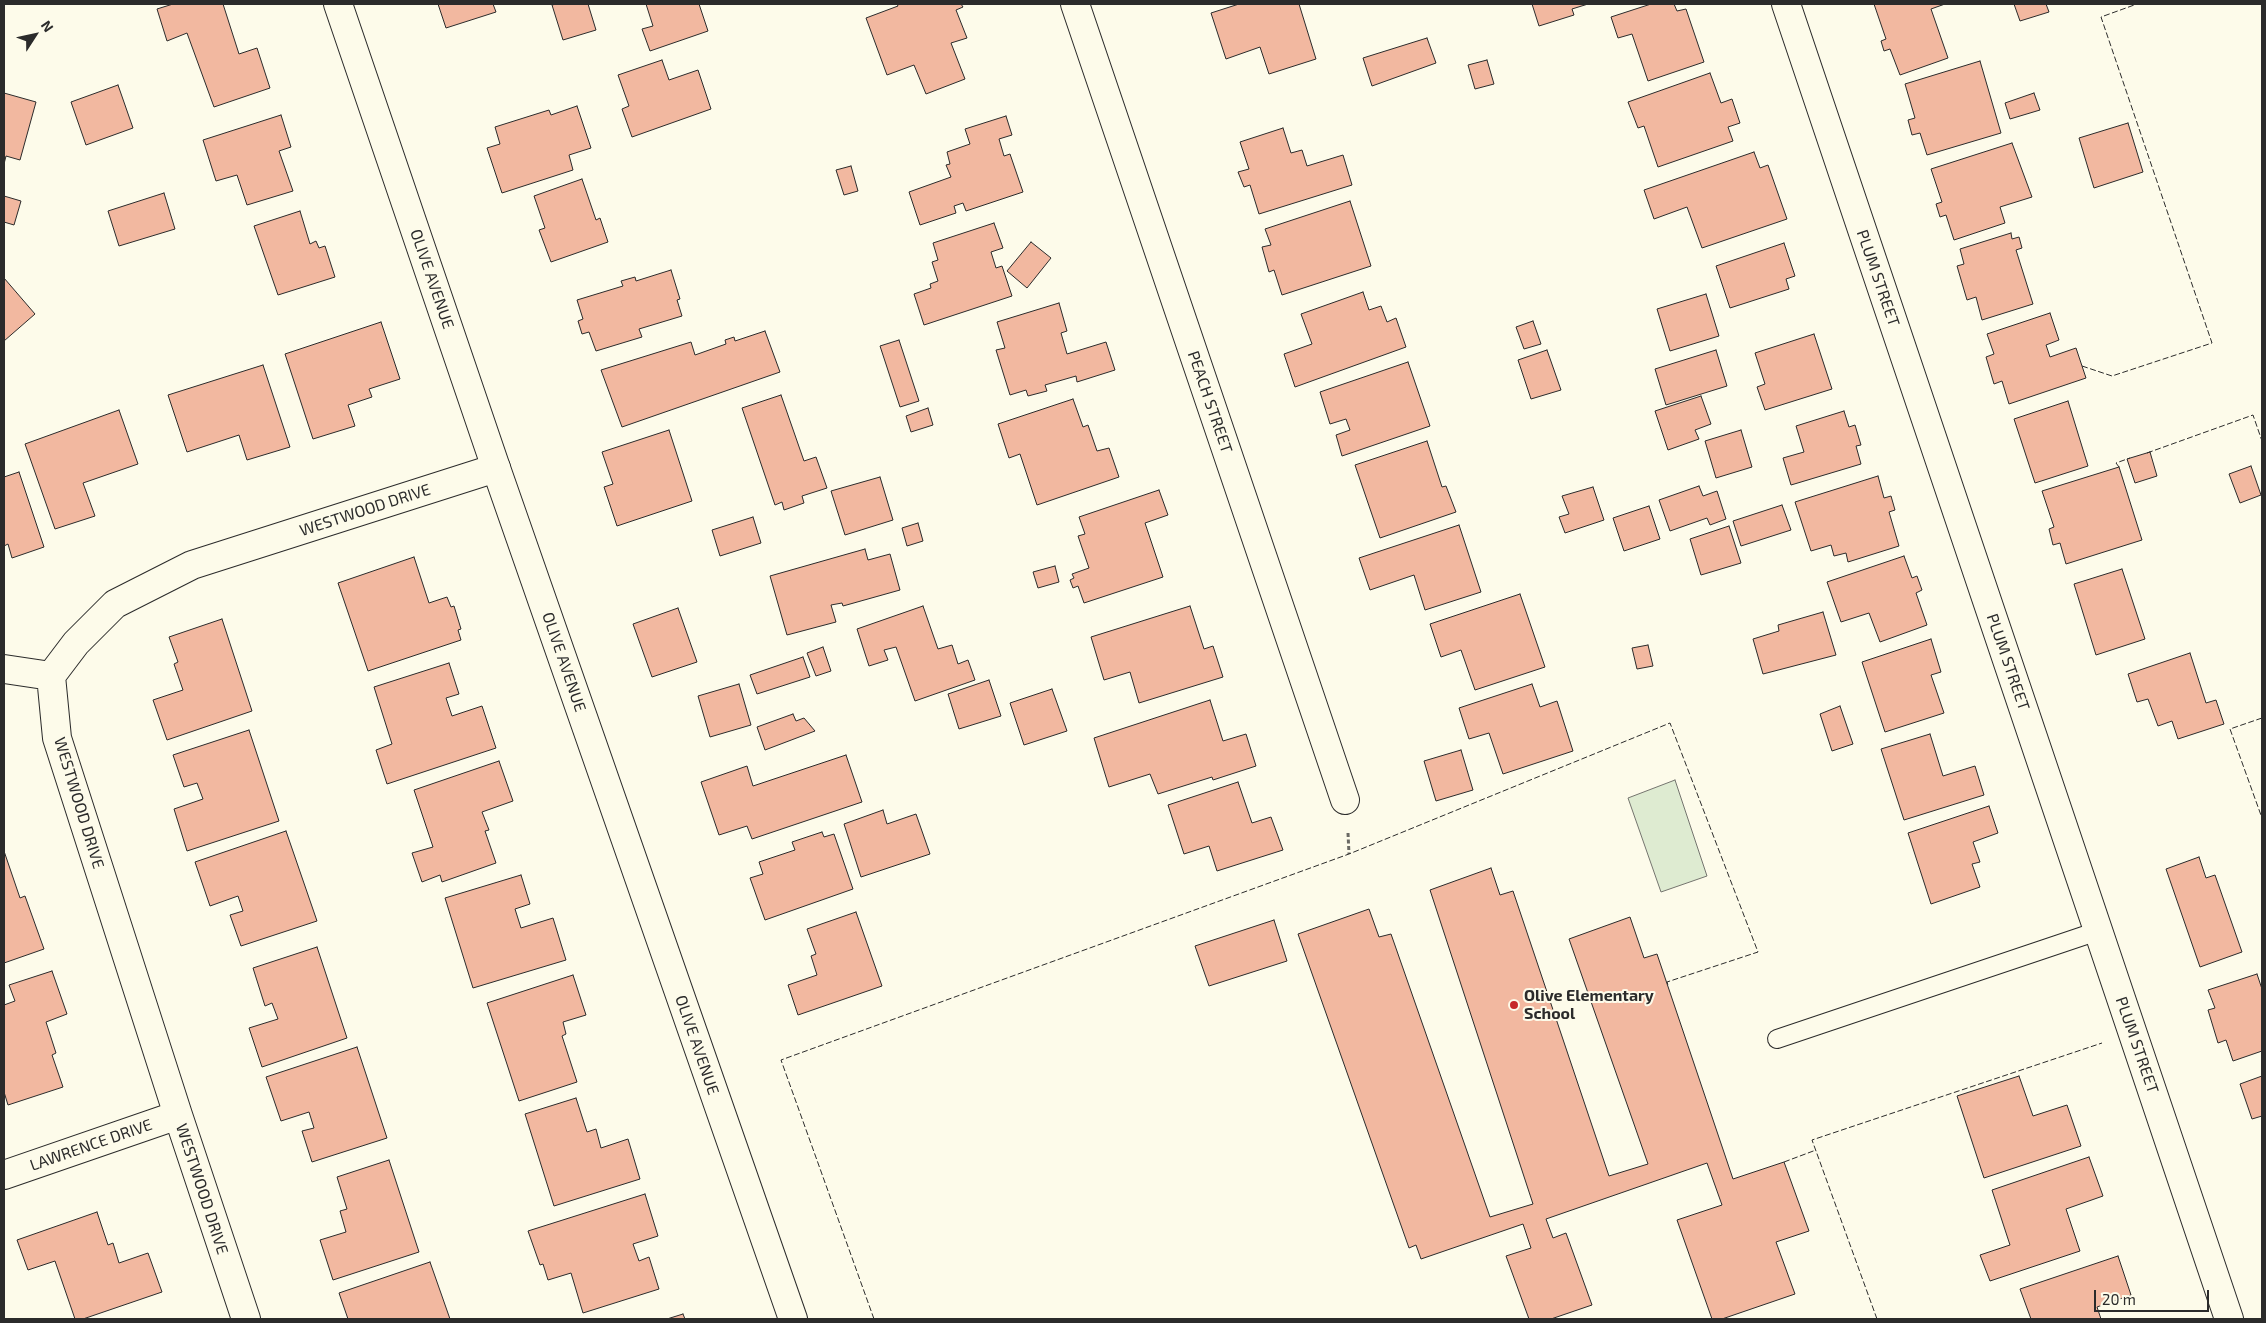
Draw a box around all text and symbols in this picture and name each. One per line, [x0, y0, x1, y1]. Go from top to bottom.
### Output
north arrow [10, 10, 60, 60]
text: N [38, 17, 58, 35]
street label: OLIVE AVENUE [406, 227, 458, 331]
street label: PLUM STREET [1852, 227, 1904, 329]
street label: PEACH STREET [1183, 348, 1237, 456]
street label: WESTWOOD DRIVE [297, 480, 433, 540]
street label: OLIVE AVENUE [538, 610, 590, 714]
street label: PLUM STREET [1982, 611, 2034, 713]
street label: WESTWOOD DRIVE [50, 735, 108, 871]
place label: Olive Elementary School [1524, 986, 1654, 1024]
street label: OLIVE AVENUE [671, 993, 723, 1097]
street label: PLUM STREET [2111, 994, 2163, 1096]
marker: Olive Elementary School [1508, 999, 1520, 1011]
street label: LAWRENCE DRIVE [27, 1115, 155, 1175]
street label: WESTWOOD DRIVE [172, 1121, 232, 1257]
scale bar [2096, 1280, 2211, 1312]
text: 20 m [2102, 1290, 2136, 1308]

